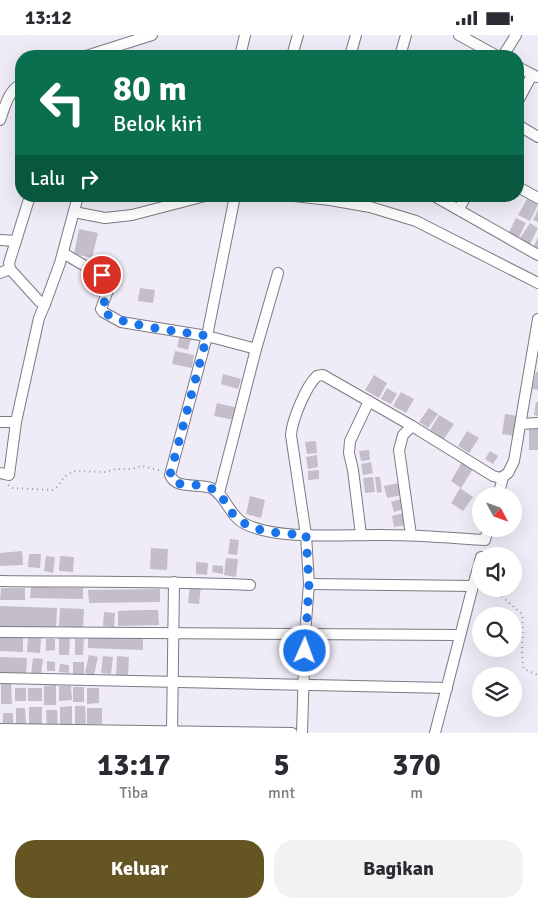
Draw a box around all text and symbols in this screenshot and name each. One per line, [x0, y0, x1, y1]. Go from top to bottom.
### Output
text: 13:12 [25, 6, 72, 30]
text: 80 m [113, 67, 187, 110]
icon: left [30, 70, 95, 135]
text: Belok kiri [113, 110, 202, 137]
icon: right [75, 165, 103, 193]
text: Lalu [30, 167, 65, 191]
pin [81, 254, 123, 296]
icon: arrive [88, 261, 116, 289]
north arrow [472, 487, 522, 537]
map controls [472, 487, 522, 717]
button: sound [472, 547, 522, 597]
button: search [472, 607, 522, 657]
position arrow [278, 624, 330, 676]
button: layers [472, 667, 522, 717]
text: 13:17 [97, 747, 171, 784]
text: 5 [273, 747, 290, 784]
text: 370 [392, 747, 441, 784]
text: Tiba [120, 783, 148, 803]
text: mnt [268, 783, 295, 803]
text: m [410, 783, 423, 803]
button: Keluar [15, 840, 264, 898]
button: Bagikan [274, 840, 523, 898]

